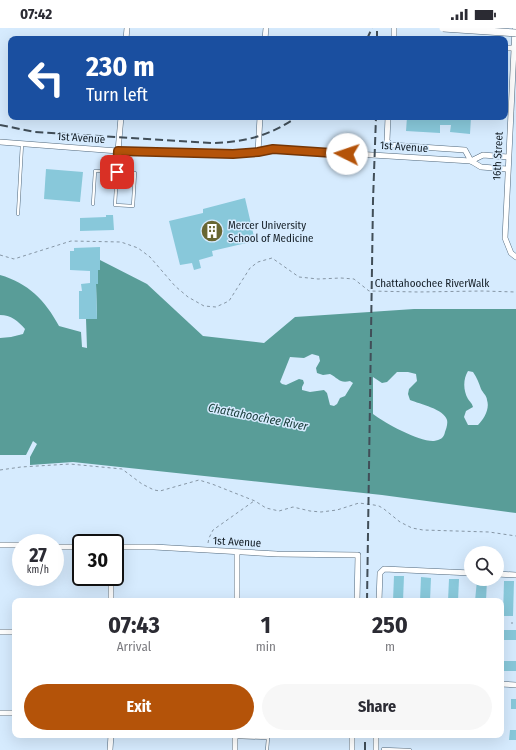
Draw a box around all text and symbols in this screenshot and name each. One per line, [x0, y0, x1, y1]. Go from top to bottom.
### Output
text: 07:42 [20, 5, 52, 23]
text: 230 m [86, 50, 155, 83]
icon: left [20, 52, 72, 104]
text: Turn left [86, 84, 148, 106]
street label: 1st Avenue [56, 130, 106, 146]
street label: 16th Street [490, 131, 506, 181]
position arrow [326, 133, 368, 175]
street label: 1st Avenue [379, 139, 429, 155]
pin [100, 155, 134, 189]
icon: arrive [106, 161, 128, 183]
building icon: Mercer University School of Medicine [199, 218, 225, 244]
place label: Mercer University School of Medicine [228, 219, 313, 245]
street label: Chattahoochee RiverWalk [375, 277, 490, 290]
water label: Chattahoochee River [207, 400, 310, 434]
speed limit sign: 30 [72, 534, 124, 586]
street label: 1st Avenue [213, 534, 261, 550]
text: 27 [29, 543, 47, 567]
map controls [464, 546, 504, 586]
button: search [464, 546, 504, 586]
text: km/h [27, 564, 49, 576]
text: 07:43 [108, 611, 160, 639]
text: 1 [261, 611, 271, 639]
text: 250 [372, 611, 408, 639]
text: Arrival [117, 639, 151, 654]
text: min [256, 639, 276, 654]
text: m [385, 639, 395, 654]
button: Exit [24, 684, 254, 730]
button: Share [262, 684, 492, 730]

